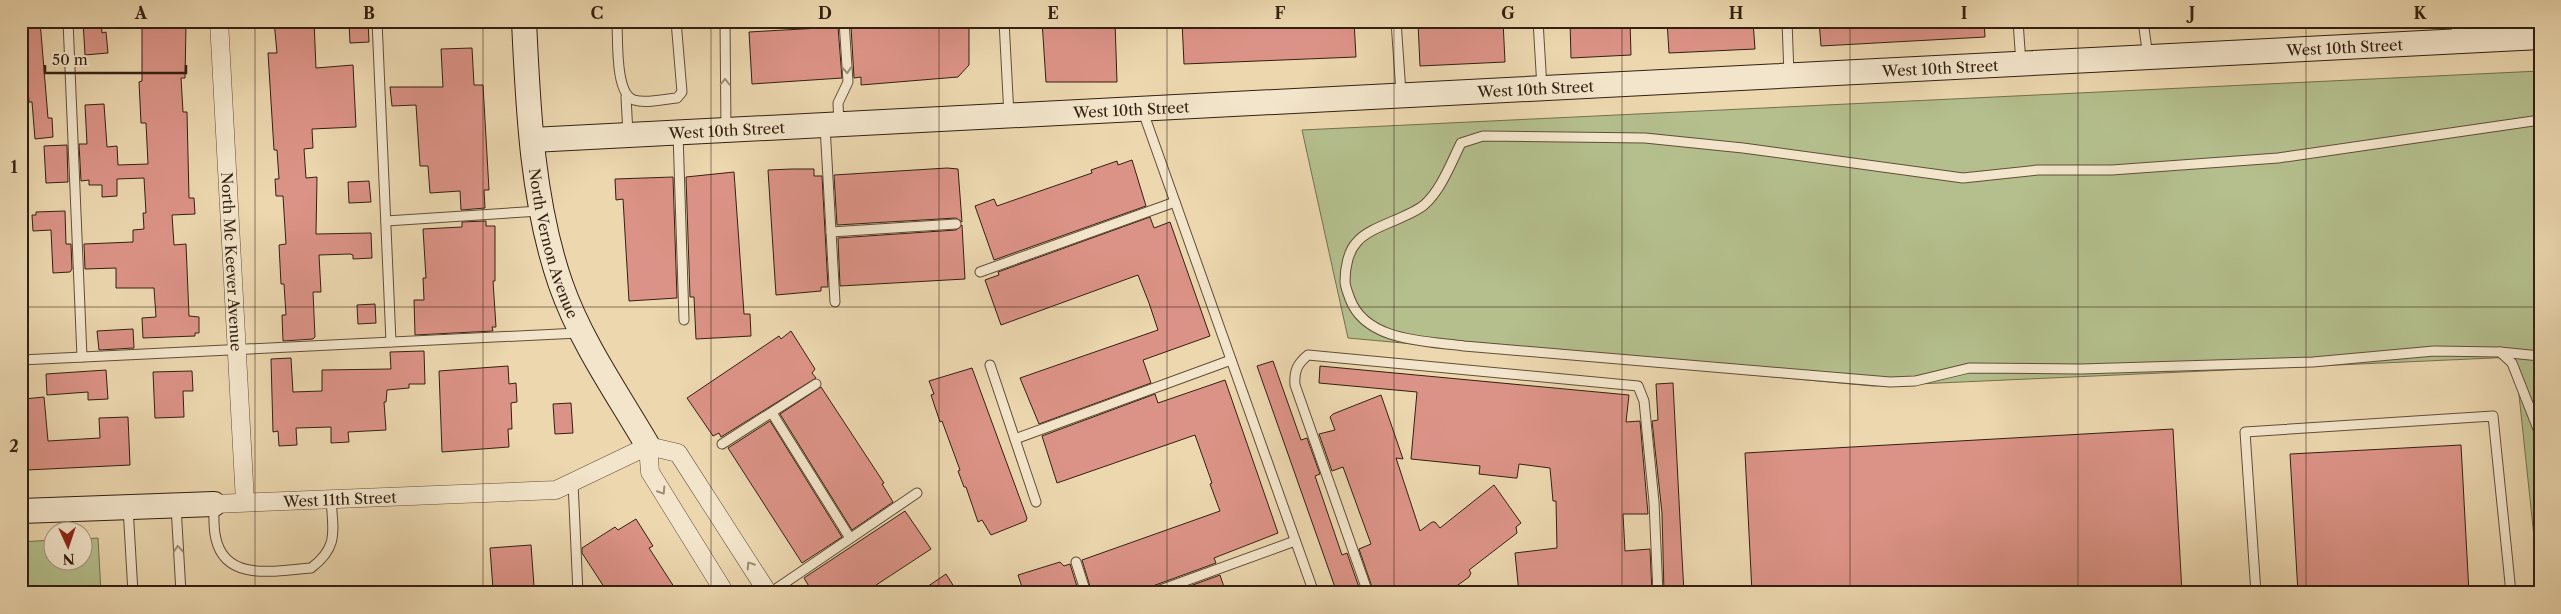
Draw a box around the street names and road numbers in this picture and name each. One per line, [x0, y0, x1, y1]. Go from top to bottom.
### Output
street label: West 10th Street [2285, 35, 2404, 60]
street label: West 10th Street [1881, 55, 1999, 80]
street label: West 10th Street [1476, 76, 1595, 101]
street label: West 10th Street [1072, 97, 1191, 122]
street label: West 10th Street [667, 118, 786, 143]
street label: North Vernon Avenue [525, 167, 583, 321]
street label: North Mc Keever Avenue [218, 171, 246, 352]
street label: West 11th Street [282, 487, 398, 511]

